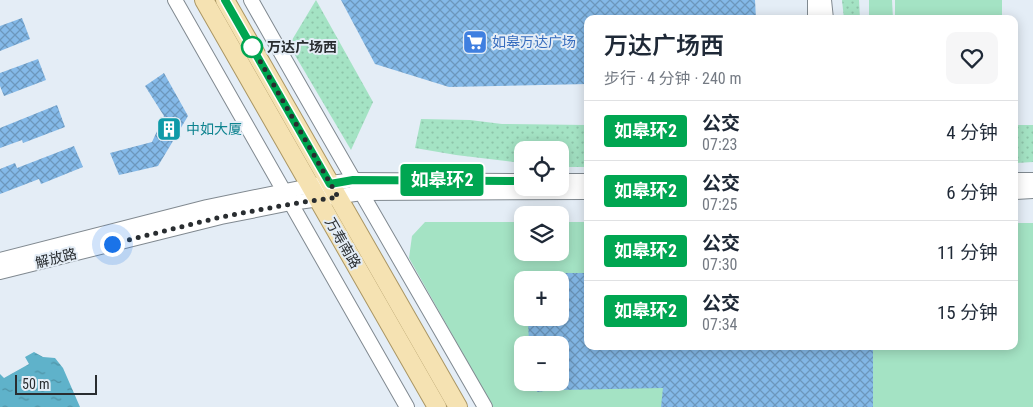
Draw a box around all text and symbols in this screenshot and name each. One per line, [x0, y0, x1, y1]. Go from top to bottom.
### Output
supermarket icon: 如皋万达广场 [462, 29, 488, 55]
text: 万达广场西 [604, 32, 724, 60]
button: heart [946, 32, 998, 84]
place label: 如皋万达广场 [492, 34, 576, 50]
marker: 万达广场西 [241, 36, 263, 58]
place label: 万达广场西 [267, 39, 337, 55]
text: 步行 · 4 分钟 · 240 m [604, 69, 741, 88]
text: 公交 [702, 112, 740, 135]
building icon: 中如大厦 [156, 116, 182, 142]
text: 如皋环2 [614, 120, 677, 141]
place label: 中如大厦 [186, 121, 242, 137]
text: 4 分钟 [946, 121, 998, 144]
text: 07:23 [702, 135, 737, 154]
map controls [514, 141, 569, 391]
button: locate [514, 141, 569, 196]
line badge: 如皋环2 [407, 164, 477, 196]
text: 如皋环2 [410, 169, 474, 190]
text: 公交 [702, 172, 740, 195]
text: 如皋环2 [614, 180, 677, 201]
text: 6 分钟 [946, 181, 998, 204]
text: 07:25 [702, 195, 737, 214]
button: layers [514, 206, 569, 261]
street label: 万寿南路 [322, 215, 364, 271]
your location [100, 232, 125, 257]
text: 公交 [702, 232, 740, 255]
text: 如皋环2 [614, 240, 677, 261]
text: 11 分钟 [937, 241, 998, 264]
street label: 解放路 [34, 245, 78, 271]
text: 07:30 [702, 255, 737, 274]
button: + [514, 271, 569, 326]
text: 公交 [702, 292, 740, 315]
text: 如皋环2 [614, 300, 677, 321]
text: 15 分钟 [937, 301, 998, 324]
text: 07:34 [702, 315, 737, 334]
button: − [514, 336, 569, 391]
scale bar [15, 372, 98, 395]
text: 50 m [22, 376, 50, 392]

